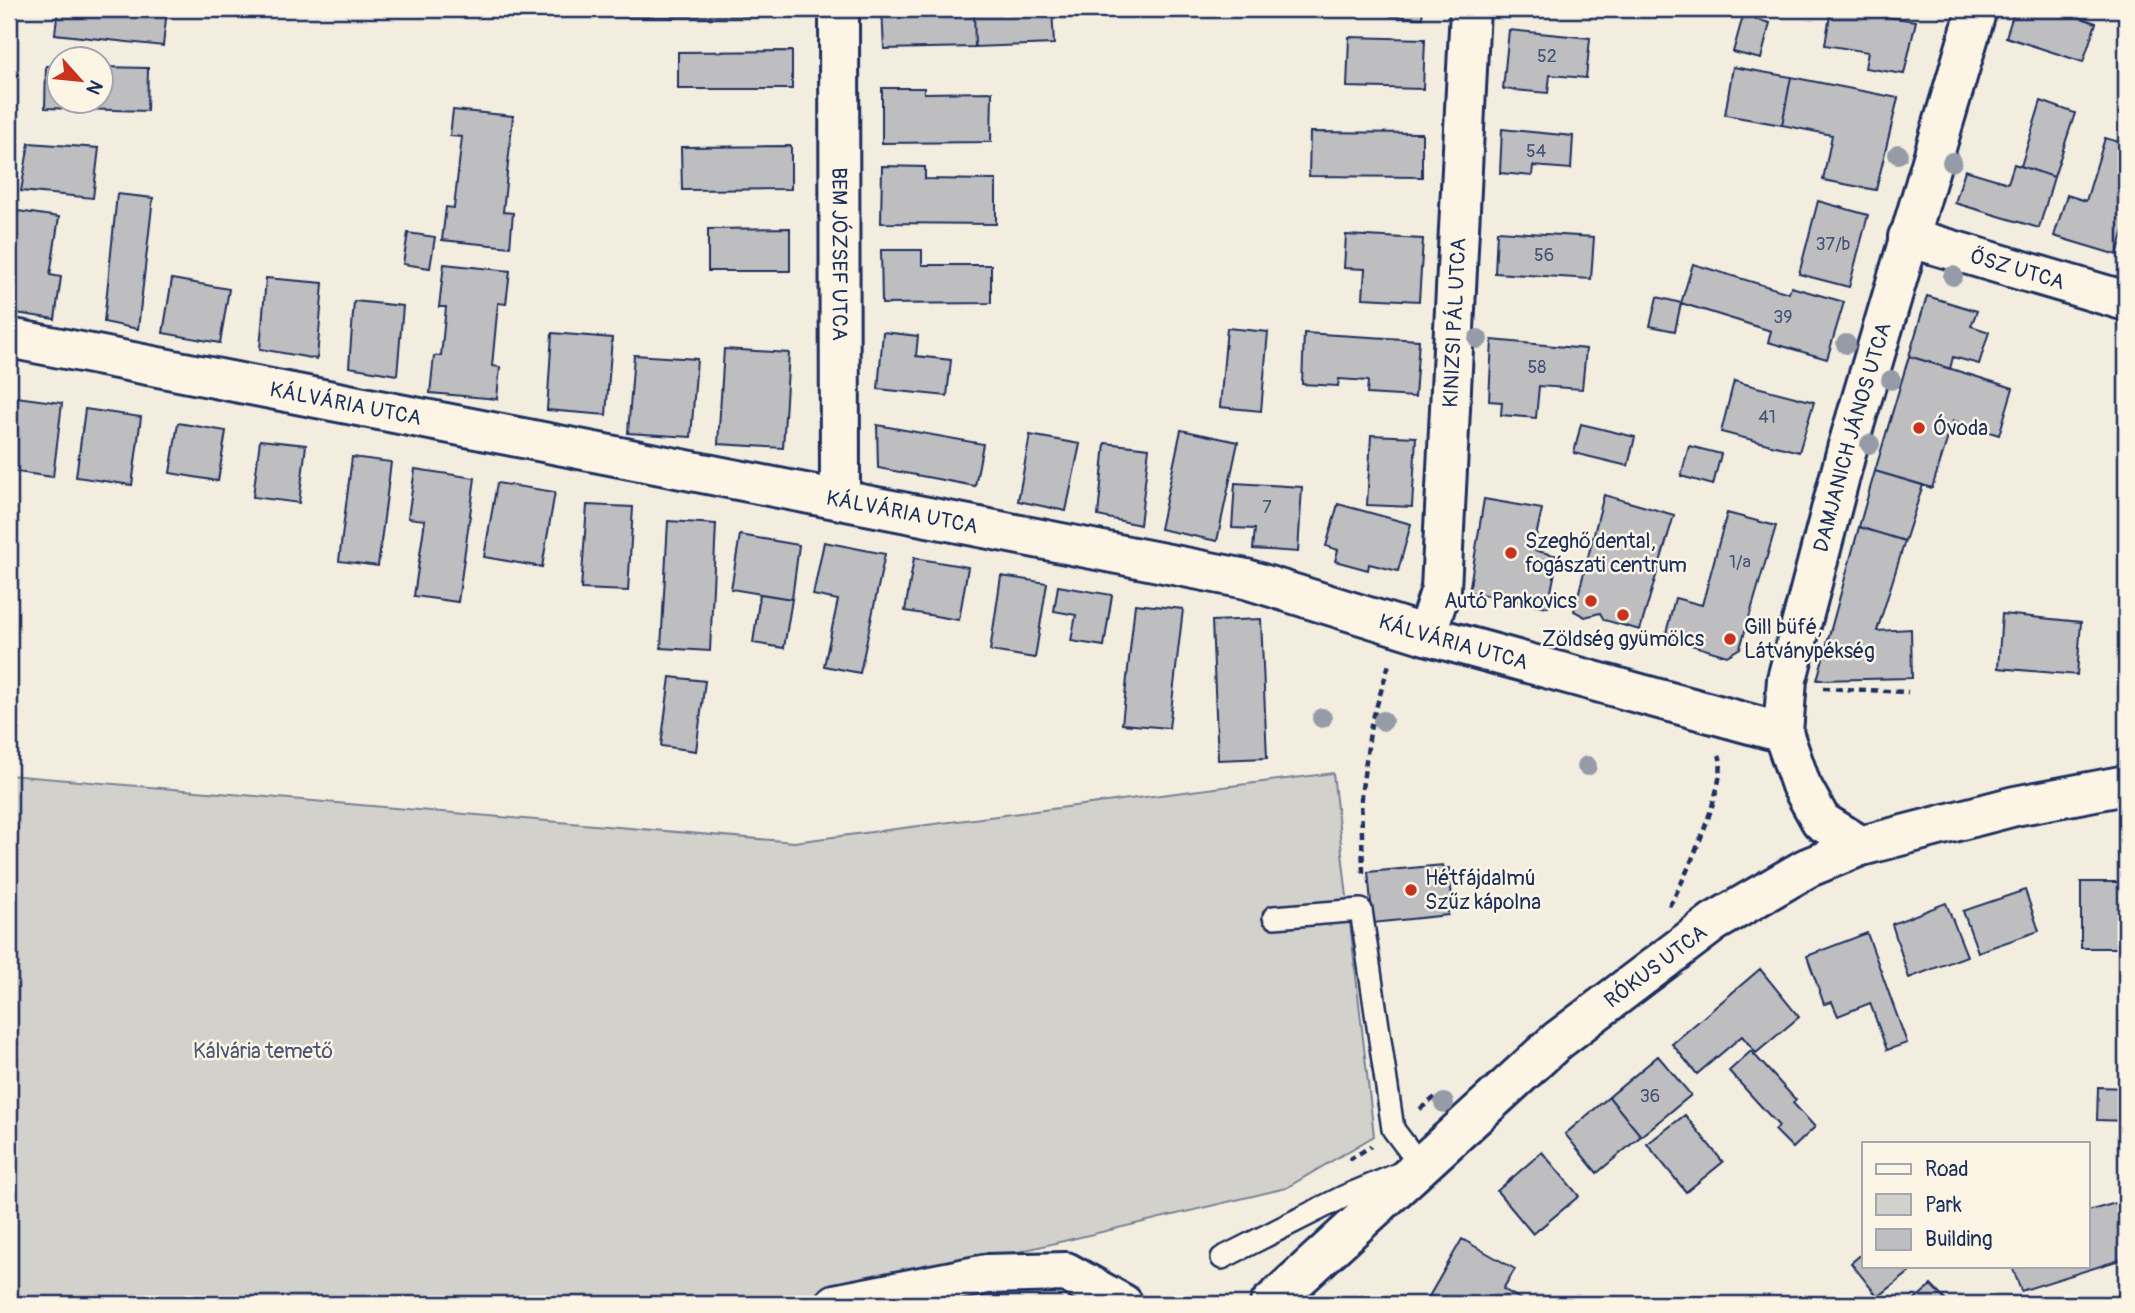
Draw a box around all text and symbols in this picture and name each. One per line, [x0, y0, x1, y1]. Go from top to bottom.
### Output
house number: 52 [1537, 45, 1557, 68]
north arrow [46, 46, 116, 116]
text: N [81, 76, 108, 99]
house number: 54 [1526, 140, 1547, 163]
street label: BEM JÓZSEF UTCA [826, 167, 854, 341]
house number: 37/b [1816, 233, 1851, 256]
street label: KINIZSI PÁL UTCA [1437, 237, 1472, 408]
street label: ŐSZ UTCA [1967, 242, 2068, 296]
house number: 56 [1534, 244, 1554, 267]
house number: 39 [1773, 306, 1793, 329]
street label: DAMJANICH JÁNOS UTCA [1807, 319, 1897, 555]
house number: 58 [1528, 356, 1546, 379]
street label: KÁLVÁRIA UTCA [268, 376, 424, 432]
house number: 41 [1758, 406, 1776, 429]
place label: Óvoda [1933, 414, 1988, 442]
marker: Óvoda [1911, 420, 1927, 436]
street label: KÁLVÁRIA UTCA [824, 484, 980, 540]
house number: 7 [1262, 496, 1272, 519]
place label: Szeghő dental, fogászati centrum [1525, 528, 1687, 579]
marker: Szeghő dental, fogászati centrum [1503, 545, 1519, 561]
house number: 1/a [1729, 551, 1751, 574]
place label: Autó Pankovics [1444, 588, 1578, 615]
marker: Autó Pankovics [1583, 593, 1599, 609]
marker: Zöldség gyümölcs [1615, 607, 1631, 623]
street label: KÁLVÁRIA UTCA [1375, 608, 1531, 676]
place label: Gill büfé, Látványpékség [1744, 614, 1875, 665]
place label: Zöldség gyümölcs [1542, 626, 1705, 653]
marker: Gill büfé, Látványpékség [1722, 631, 1738, 647]
place label: Hétfájdalmú Szűz kápolna [1425, 865, 1541, 916]
marker: Hétfájdalmú Szűz kápolna [1403, 882, 1419, 898]
street label: RÓKUS UTCA [1599, 919, 1712, 1014]
park label: Kálvária temető [193, 1038, 333, 1065]
house number: 36 [1640, 1085, 1660, 1108]
legend [1862, 1142, 2090, 1268]
text: Road [1925, 1156, 1969, 1183]
text: Park [1925, 1192, 1962, 1219]
text: Building [1925, 1226, 1992, 1253]

